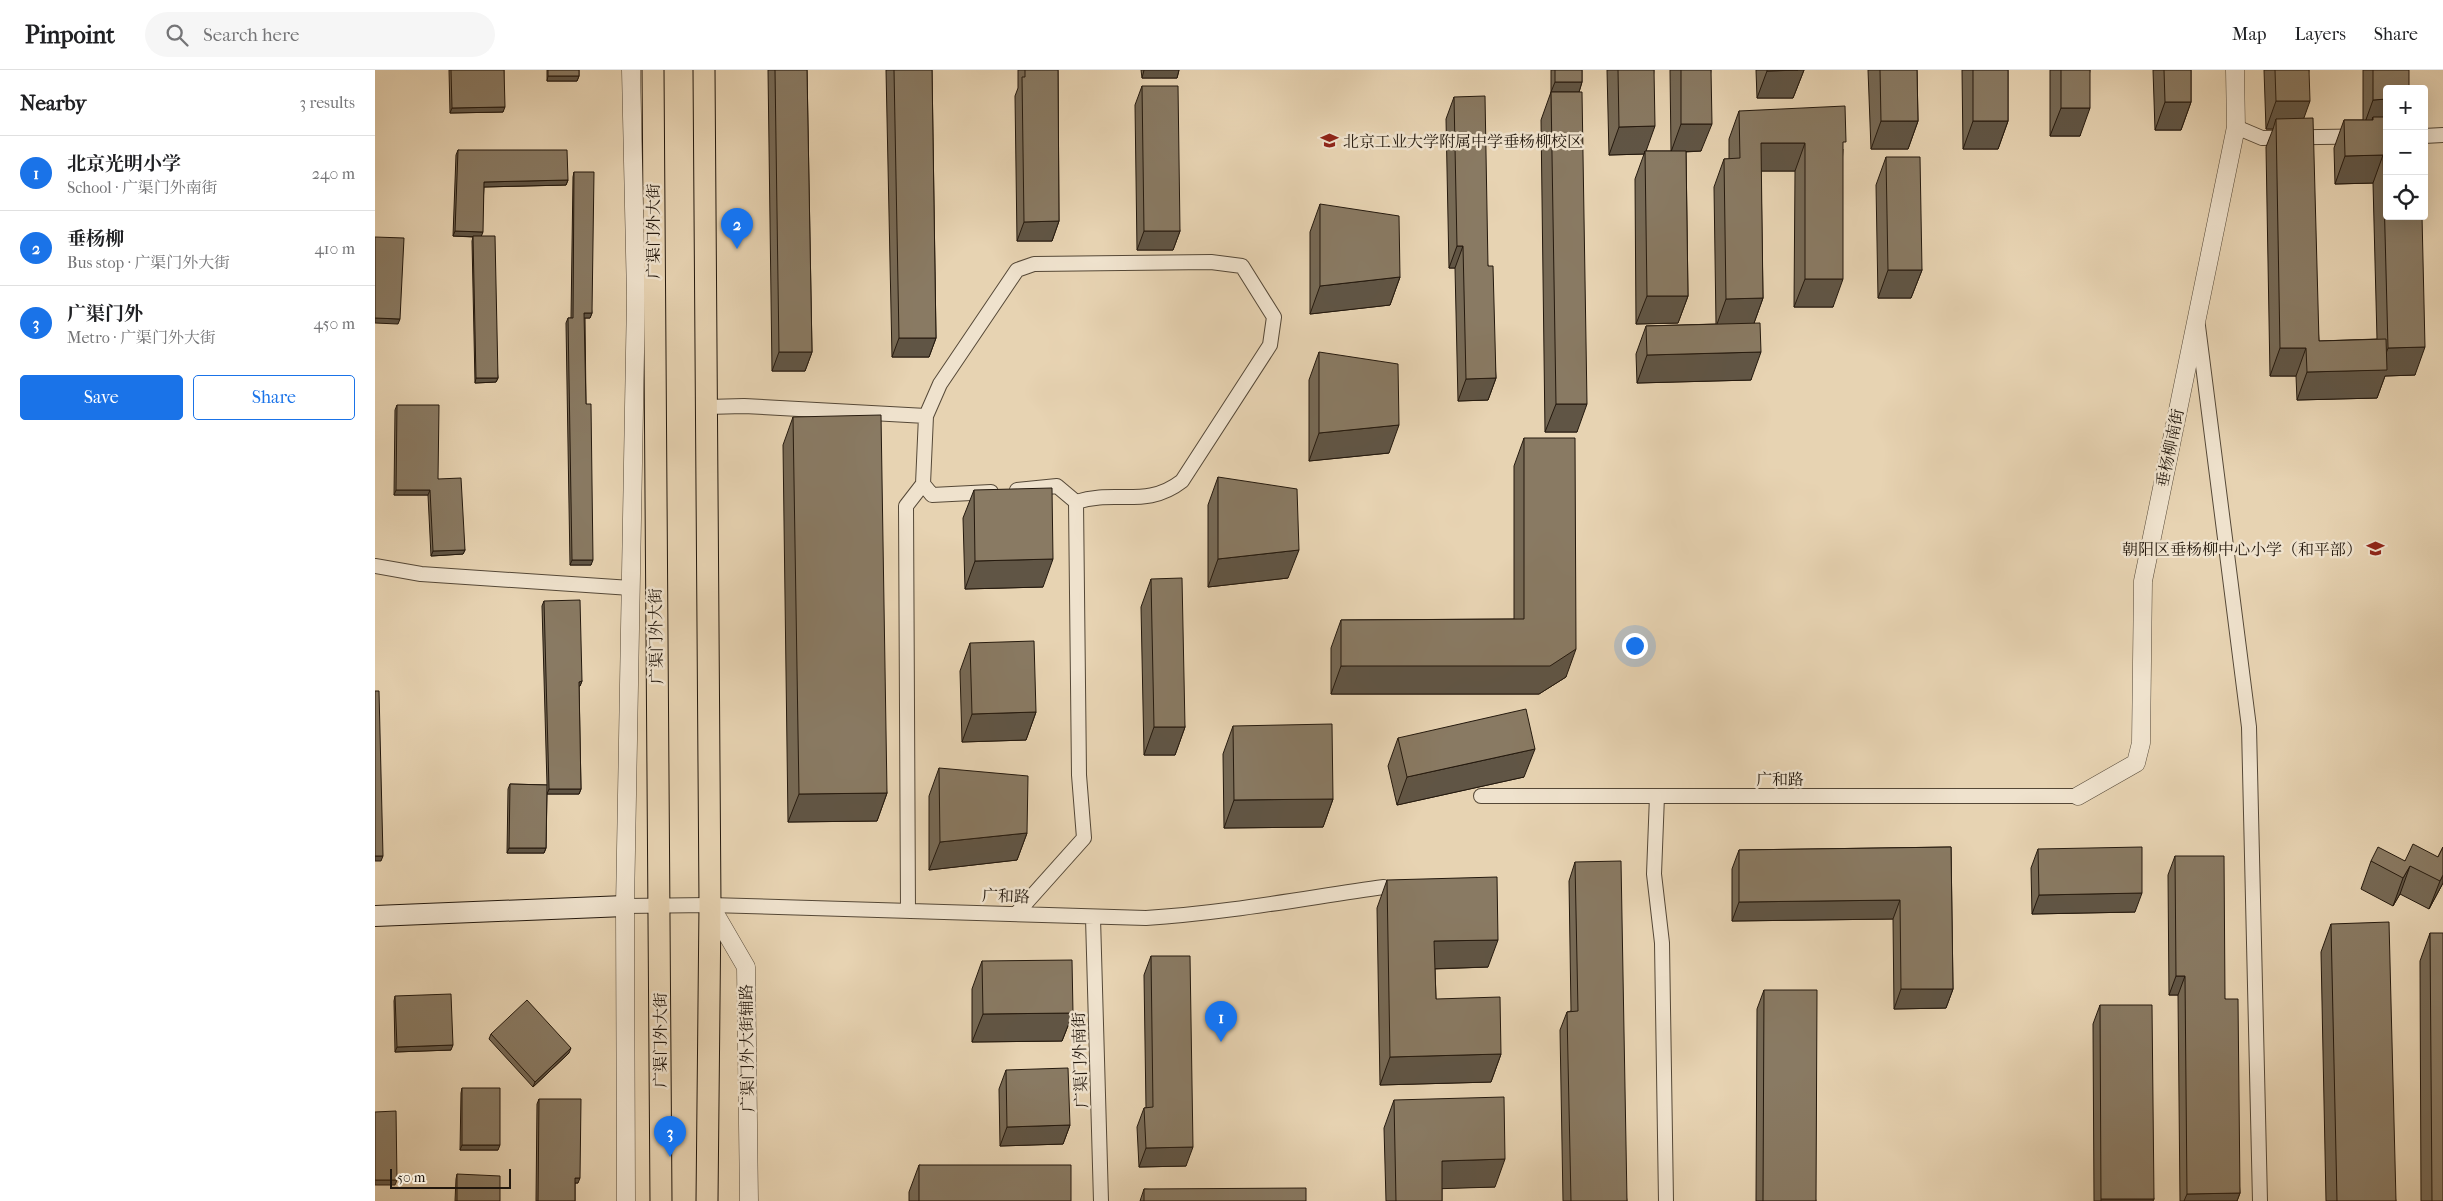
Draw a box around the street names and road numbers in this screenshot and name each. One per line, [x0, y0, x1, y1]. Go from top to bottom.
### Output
street label: 广渠门外大街 [644, 183, 663, 279]
street label: 垂杨柳南街 [2152, 407, 2188, 489]
street label: 广渠门外大街 [646, 588, 666, 684]
street label: 广和路 [1756, 770, 1804, 789]
street label: 广和路 [982, 886, 1030, 906]
street label: 广渠门外大街辅路 [736, 984, 758, 1112]
street label: 广渠门外大街 [651, 992, 670, 1088]
street label: 广渠门外南街 [1069, 1012, 1091, 1108]

